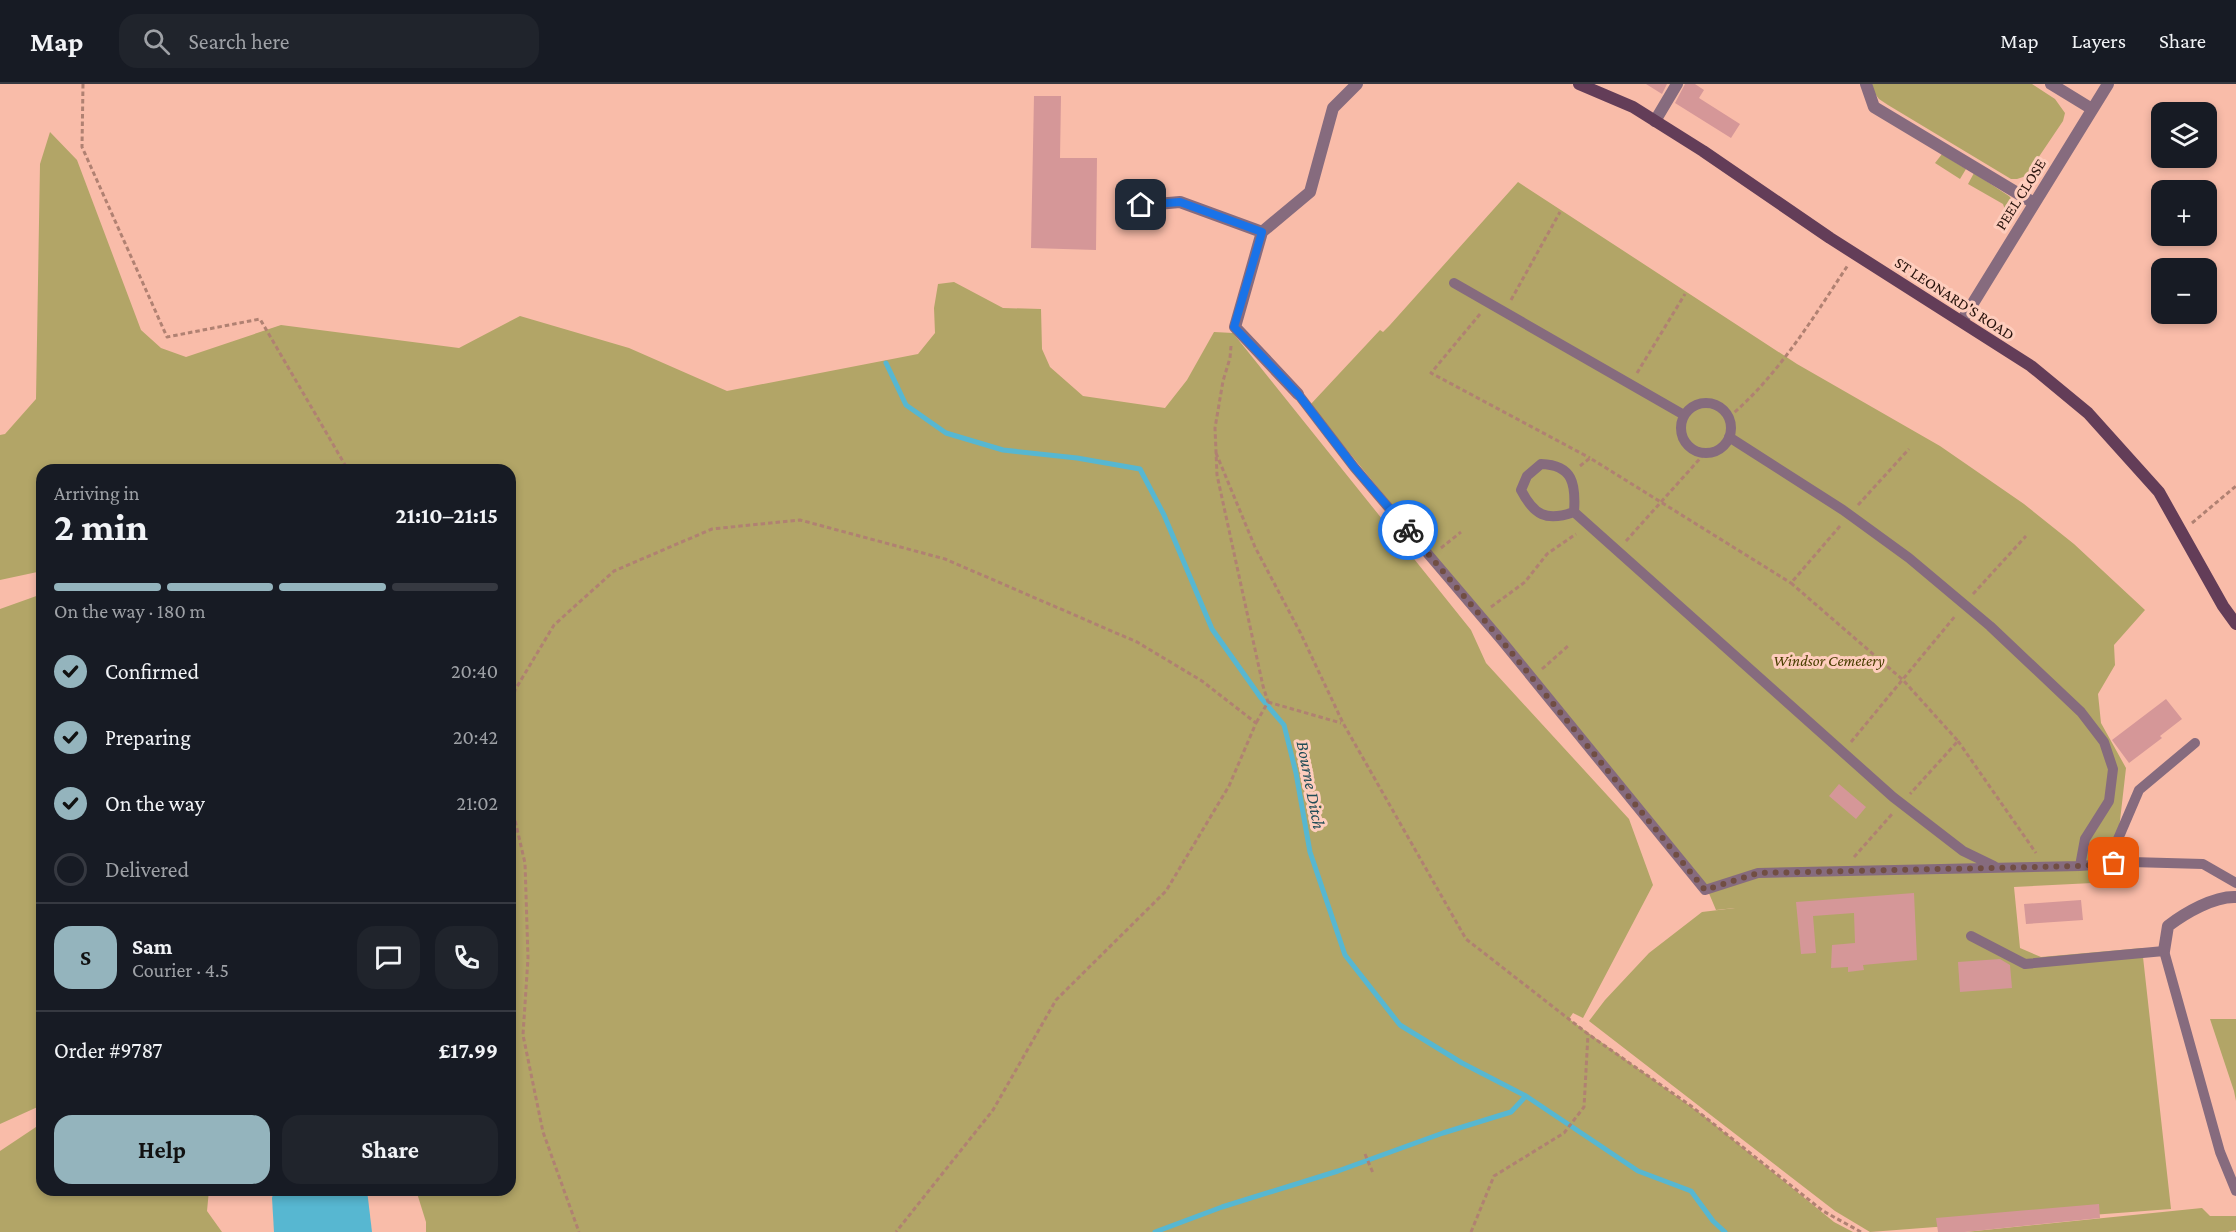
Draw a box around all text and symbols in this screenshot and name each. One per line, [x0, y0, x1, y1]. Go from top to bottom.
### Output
search box [119, 14, 539, 68]
icon: search [140, 25, 173, 58]
text: Map [30, 26, 83, 57]
text: Search here [188, 29, 289, 54]
text: Map [2000, 29, 2039, 53]
text: Layers [2072, 29, 2126, 53]
text: Share [2159, 29, 2206, 53]
map controls [2151, 102, 2217, 324]
button: layers [2151, 102, 2217, 168]
street label: PEEL CLOSE [1992, 155, 2049, 233]
pin [1115, 179, 1166, 230]
button: + [2151, 180, 2217, 246]
icon: home [1124, 188, 1157, 221]
street label: ST LEONARD'S ROAD [1892, 254, 2018, 343]
button: − [2151, 258, 2217, 324]
text: Arriving in [54, 482, 139, 504]
courier [1378, 500, 1438, 560]
text: 21:10–21:15 [396, 503, 498, 528]
text: 2 min [54, 505, 148, 548]
icon: bike [1392, 514, 1425, 547]
text: On the way · 180 m [54, 600, 206, 622]
park label: Windsor Cemetery [1773, 652, 1885, 670]
icon: check [54, 655, 87, 688]
text: Confirmed [105, 659, 199, 684]
text: 20:40 [451, 660, 498, 682]
icon: check [54, 721, 87, 754]
text: Preparing [105, 725, 191, 750]
text: 20:42 [453, 726, 498, 748]
water label: Bourne Ditch [1293, 739, 1329, 831]
icon: check [54, 787, 87, 820]
text: On the way [105, 791, 205, 816]
text: 21:02 [457, 792, 498, 814]
pin [2088, 837, 2139, 888]
icon: bag [2097, 846, 2130, 879]
text: Delivered [105, 857, 189, 882]
button: chat [357, 926, 420, 989]
button: phone [435, 926, 498, 989]
text: Sam [132, 934, 172, 959]
text: S [80, 945, 91, 970]
text: Courier · 4.5 [132, 959, 229, 981]
text: Order #9787 [54, 1038, 162, 1063]
text: £17.99 [438, 1038, 498, 1063]
button: Help [54, 1115, 270, 1184]
button: Share [282, 1115, 498, 1184]

